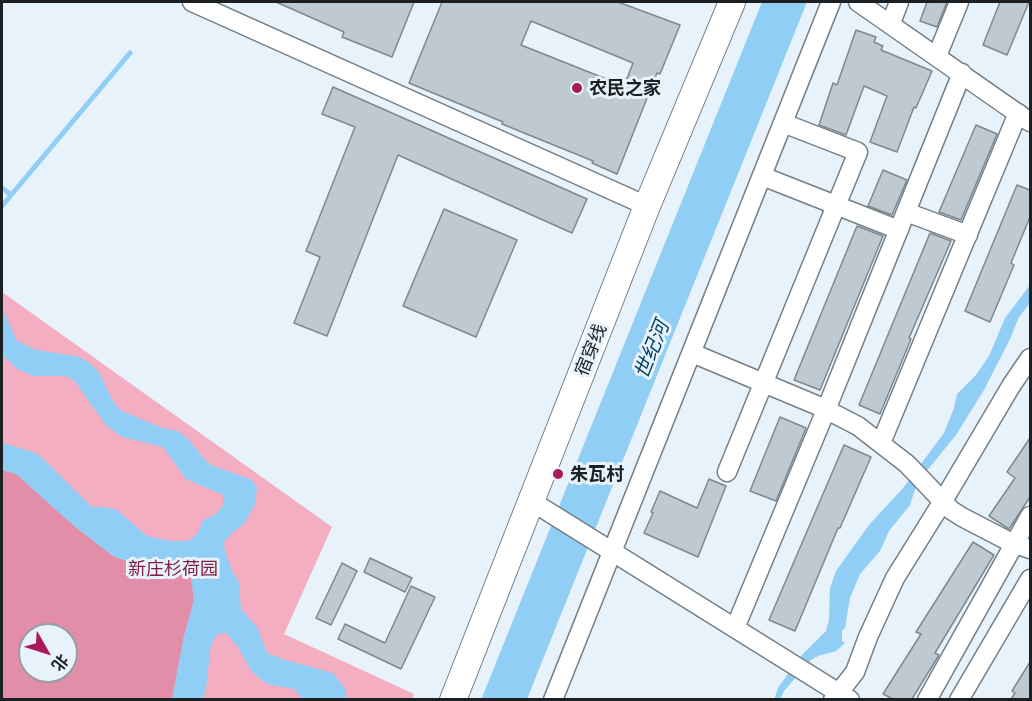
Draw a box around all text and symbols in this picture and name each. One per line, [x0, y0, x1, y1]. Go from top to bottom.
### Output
place label: 农民之家 [589, 77, 661, 99]
marker: 农民之家 [570, 81, 584, 95]
water label: 世纪河 [630, 318, 674, 382]
street label: 宿穿线 [571, 321, 611, 379]
place label: 朱瓦村 [570, 463, 624, 485]
marker: 朱瓦村 [551, 467, 565, 481]
park label: 新庄杉荷园 [128, 558, 218, 580]
north arrow [18, 623, 78, 683]
text: 北 [48, 651, 73, 676]

